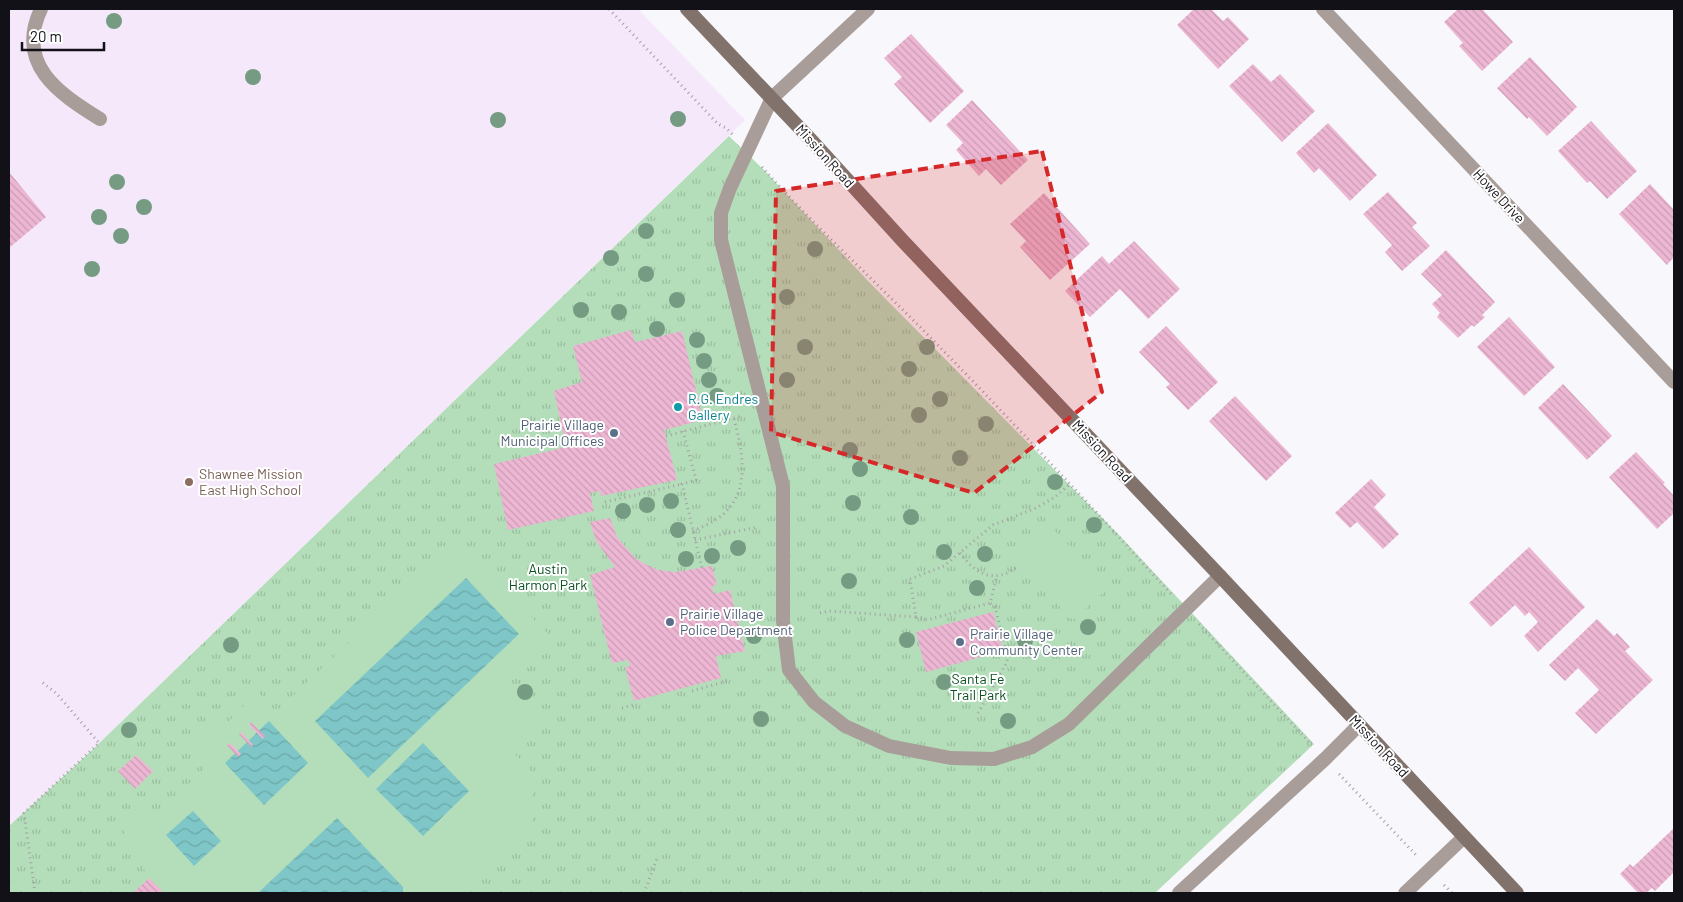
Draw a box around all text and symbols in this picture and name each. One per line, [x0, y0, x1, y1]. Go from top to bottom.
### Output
scale bar [22, 20, 105, 52]
text: 20 m [30, 27, 62, 45]
street label: Mission Road [793, 120, 858, 191]
street label: Howe Drive [1470, 165, 1529, 226]
place label: R.G. Endres Gallery [688, 390, 759, 423]
marker: R.G. Endres Gallery [672, 401, 684, 413]
place label: Prairie Village Municipal Offices [500, 416, 604, 449]
street label: Mission Road [1069, 416, 1136, 485]
marker: Prairie Village Municipal Offices [608, 427, 620, 439]
place label: Shawnee Mission East High School [199, 465, 303, 498]
marker: Shawnee Mission East High School [183, 476, 195, 488]
park label: Austin Harmon Park [509, 560, 587, 593]
place label: Prairie Village Police Department [680, 605, 793, 638]
marker: Prairie Village Police Department [664, 616, 676, 628]
place label: Prairie Village Community Center [970, 625, 1083, 658]
marker: Prairie Village Community Center [954, 636, 966, 648]
park label: Santa Fe Trail Park [950, 670, 1006, 703]
street label: Mission Road [1346, 711, 1413, 780]

